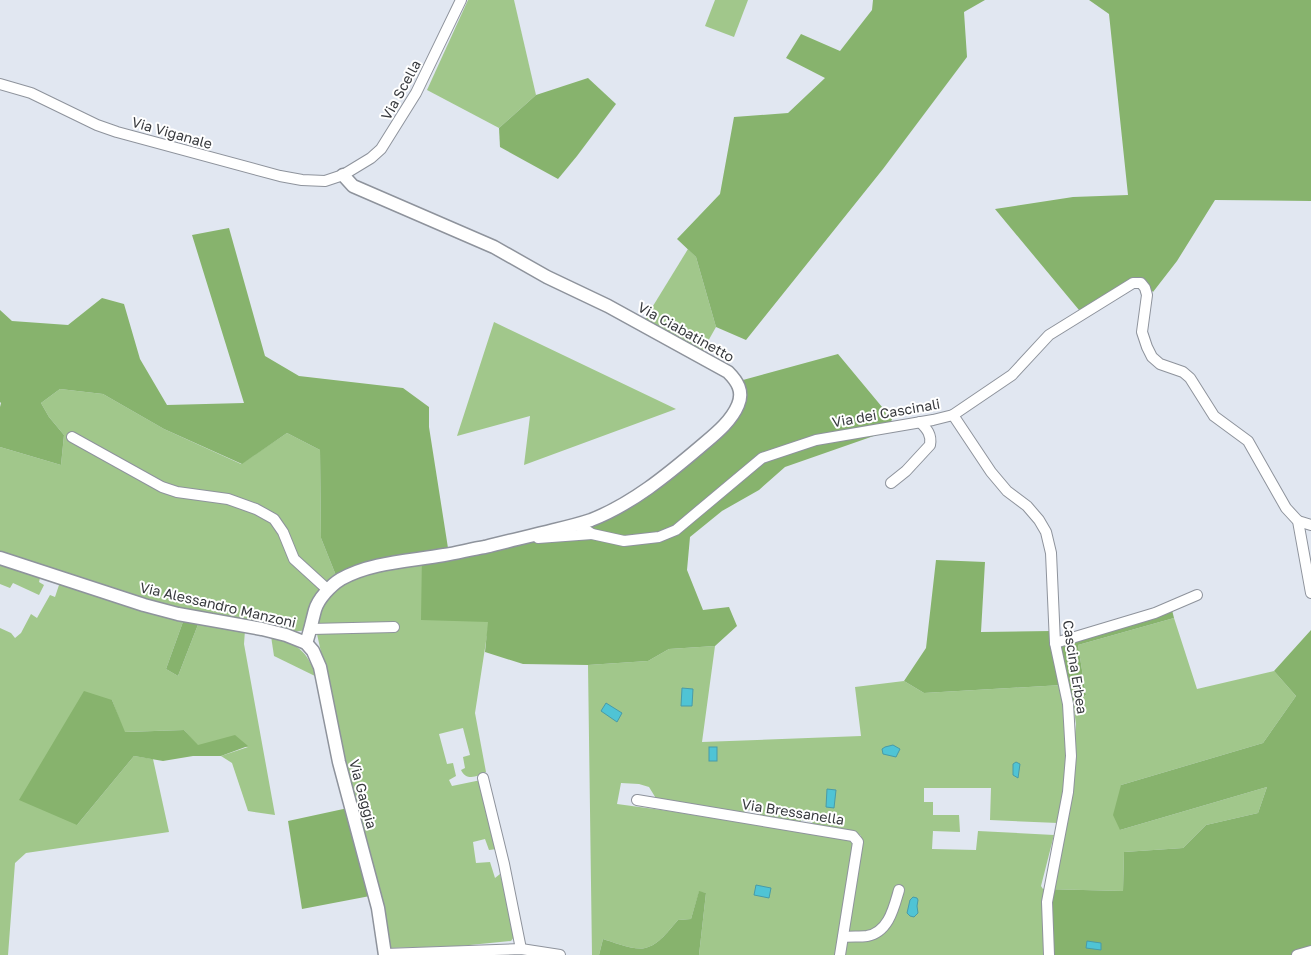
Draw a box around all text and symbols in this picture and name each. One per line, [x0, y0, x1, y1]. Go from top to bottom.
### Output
street label: Via Scella [377, 57, 424, 123]
street label: Via Viganale [130, 113, 214, 152]
street label: Via Ciabatinetto [635, 298, 737, 365]
street label: Via dei Cascinali [831, 395, 941, 430]
street label: Via Alessandro Manzoni [138, 578, 298, 631]
street label: Cascina Erbea [1060, 619, 1091, 715]
street label: Via Gaggia [346, 757, 381, 830]
street label: Via Bressanella [741, 795, 846, 828]

